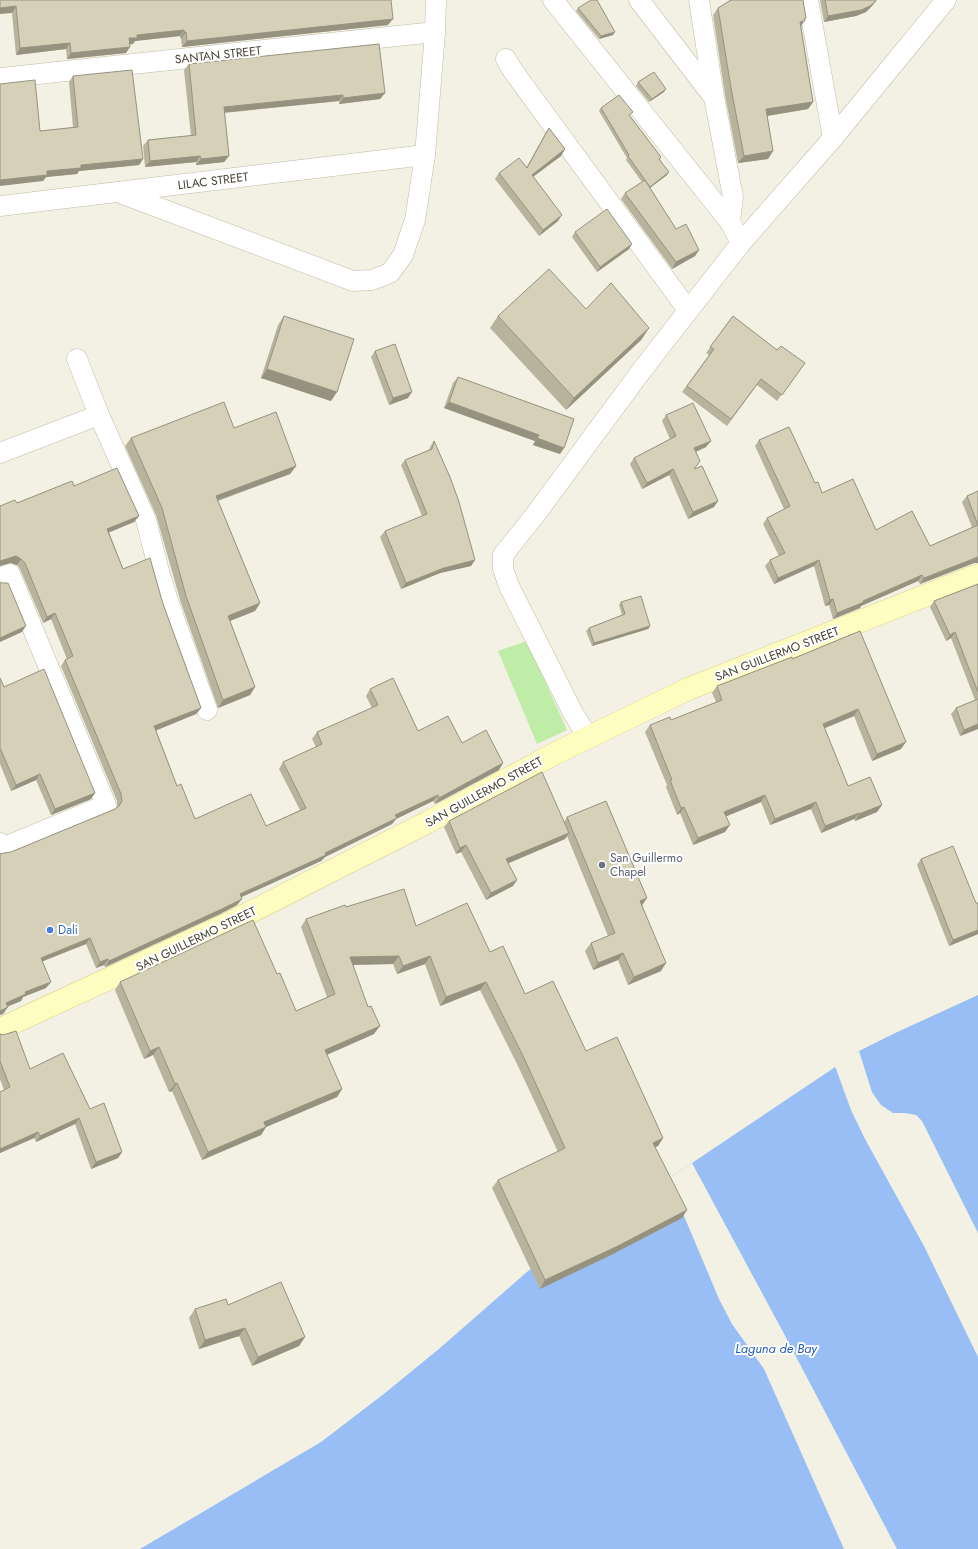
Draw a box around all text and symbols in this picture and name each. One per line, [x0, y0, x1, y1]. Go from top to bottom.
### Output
street label: SANTAN STREET [174, 41, 262, 68]
street label: LILAC STREET [177, 168, 250, 194]
street label: SAN GUILLERMO STREET [712, 622, 842, 686]
street label: SAN GUILLERMO STREET [422, 752, 546, 832]
place label: San Guillermo Chapel [610, 849, 683, 881]
marker: San Guillermo Chapel [597, 860, 607, 870]
street label: SAN GUILLERMO STREET [133, 902, 260, 976]
place label: Dali [58, 921, 78, 939]
marker: Dali [45, 925, 55, 935]
water label: Laguna de Bay [735, 1339, 818, 1358]

